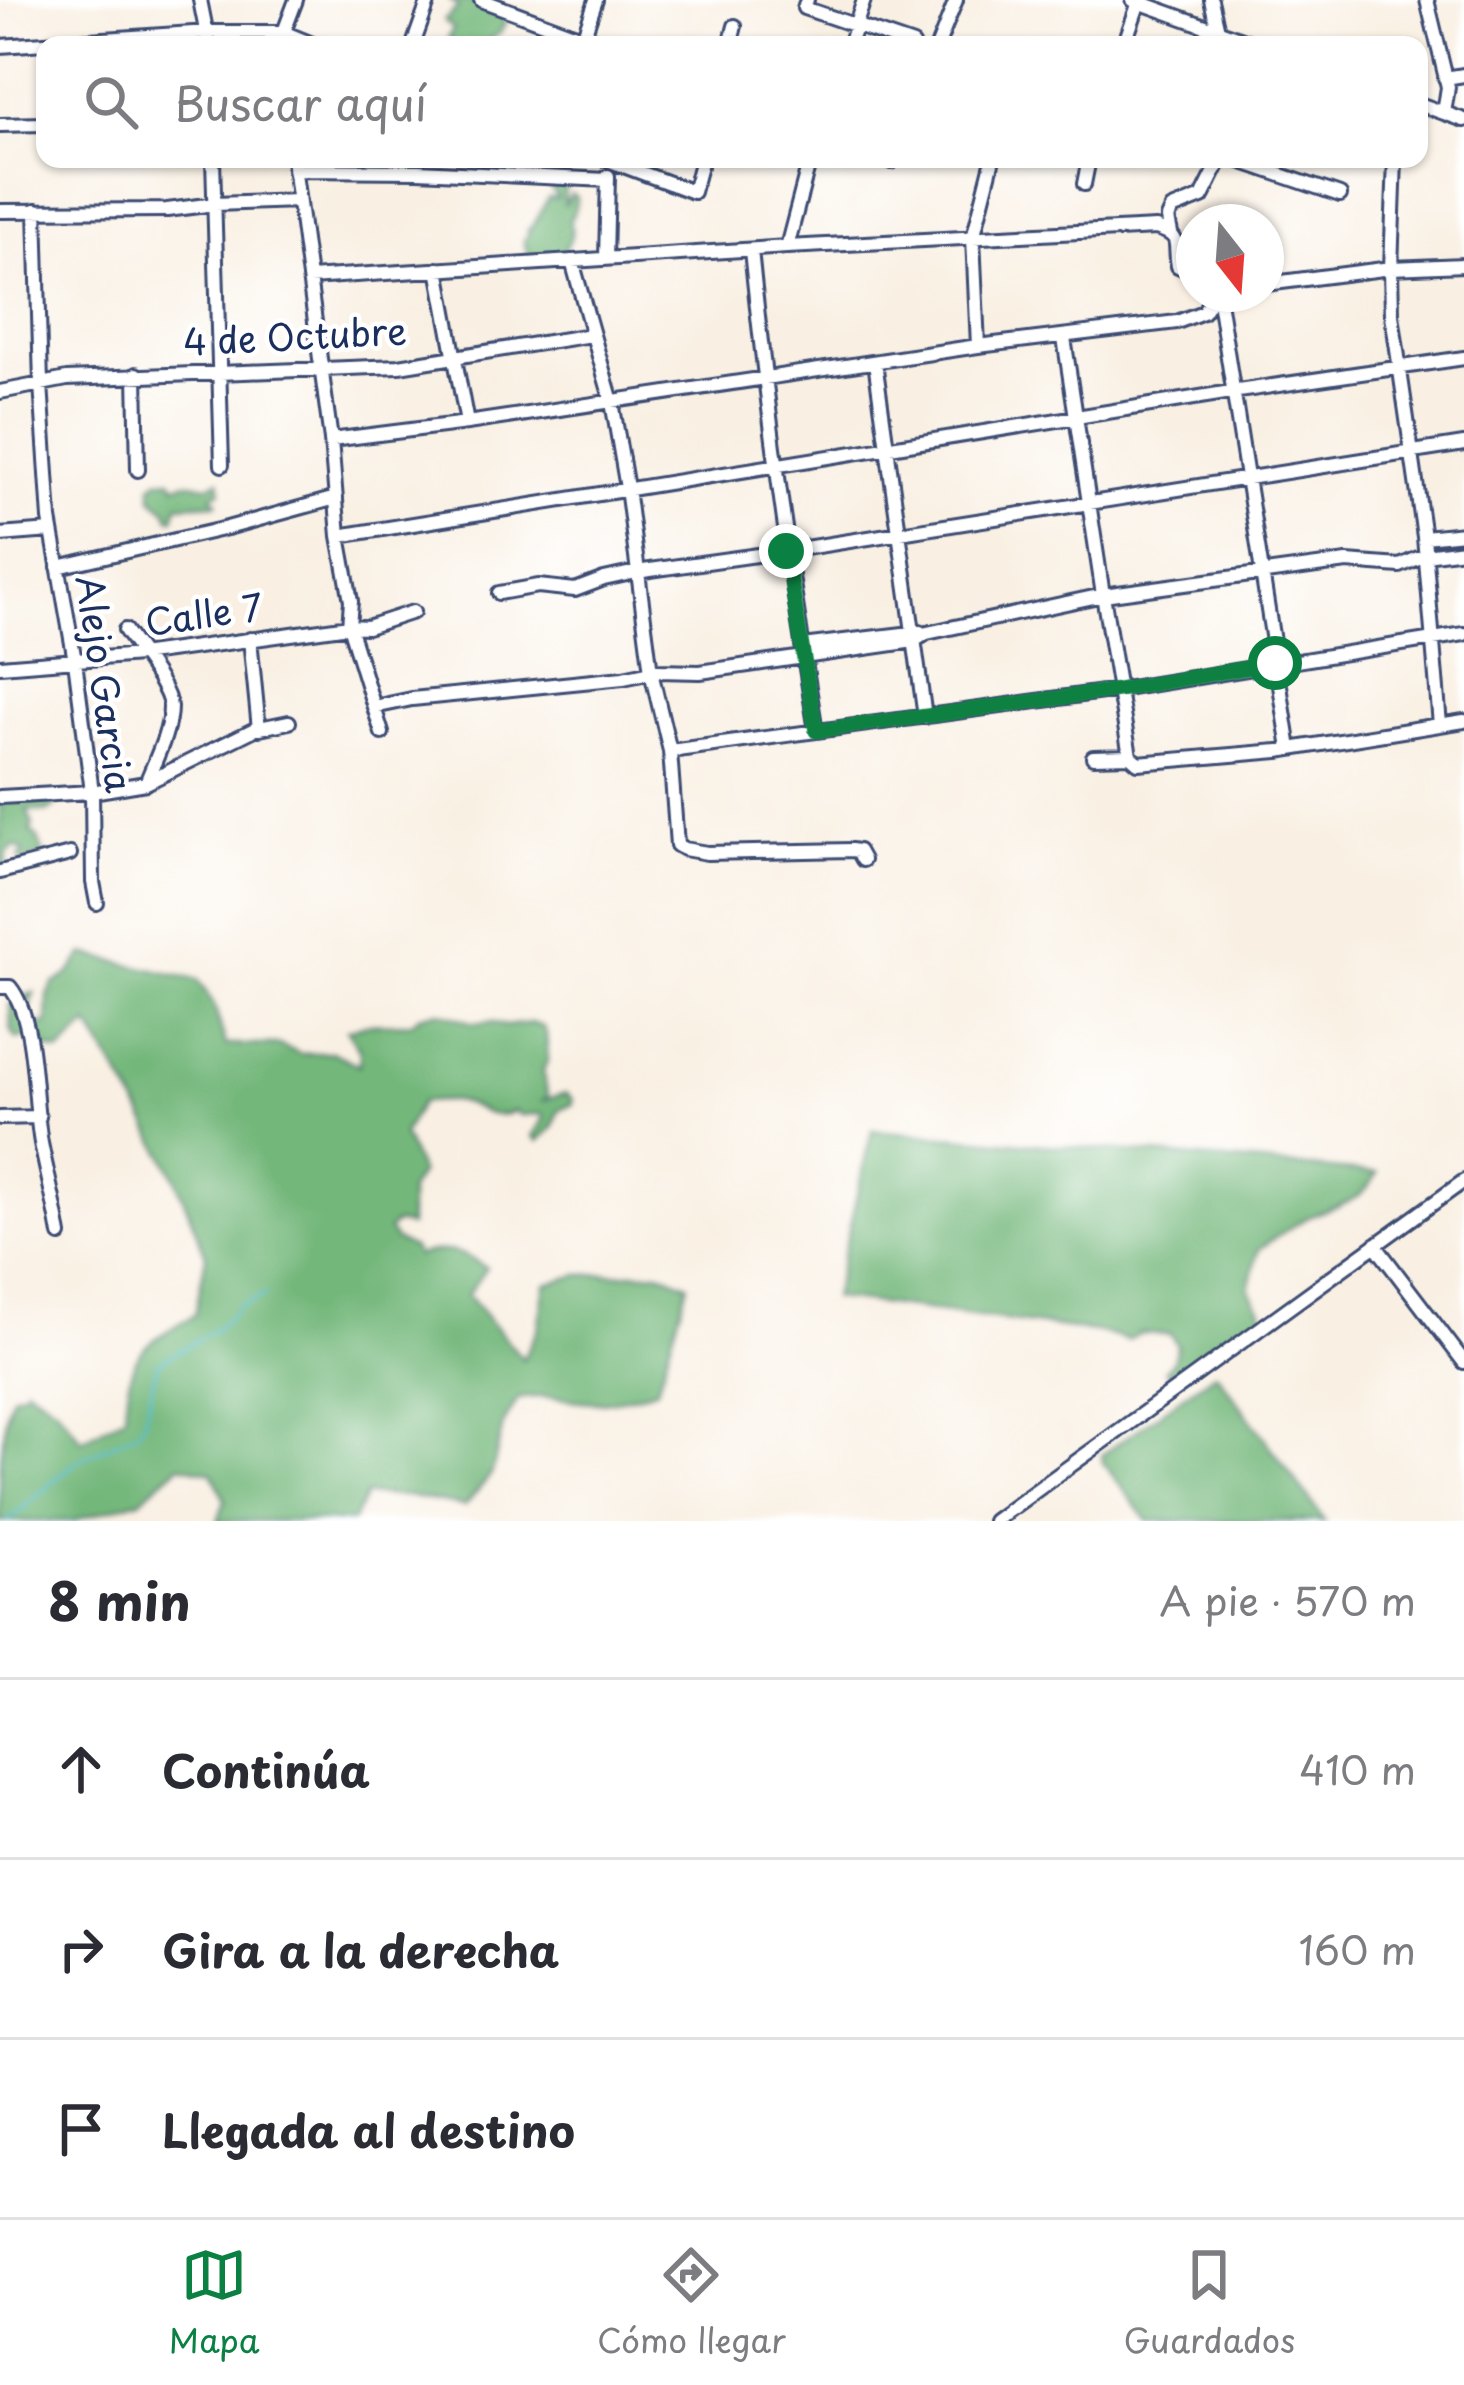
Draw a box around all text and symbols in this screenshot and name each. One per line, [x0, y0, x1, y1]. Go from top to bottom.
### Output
search box [36, 36, 1428, 168]
text: Buscar aquí [174, 68, 427, 136]
icon: search [78, 69, 144, 135]
north arrow [1176, 204, 1284, 312]
street label: 4 de Octubre [182, 302, 408, 368]
route end [759, 524, 813, 578]
street label: Alejo Garcia [64, 572, 148, 796]
street label: Calle 7 [141, 578, 266, 648]
route start [1248, 636, 1302, 690]
text: 8 min [48, 1561, 191, 1638]
text: A pie · 570 m [1159, 1570, 1416, 1629]
text: Continúa [162, 1735, 370, 1803]
icon: ahead [48, 1736, 114, 1802]
text: 410 m [1299, 1739, 1416, 1798]
text: Gira a la derecha [162, 1915, 559, 1983]
icon: right [48, 1916, 114, 1982]
text: 160 m [1299, 1919, 1416, 1978]
text: Llegada al destino [162, 2095, 575, 2163]
icon: arrive [48, 2096, 114, 2162]
tab: Mapa [169, 2242, 260, 2364]
tab: Cómo llegar [597, 2242, 786, 2364]
tab: Guardados [1123, 2242, 1295, 2364]

